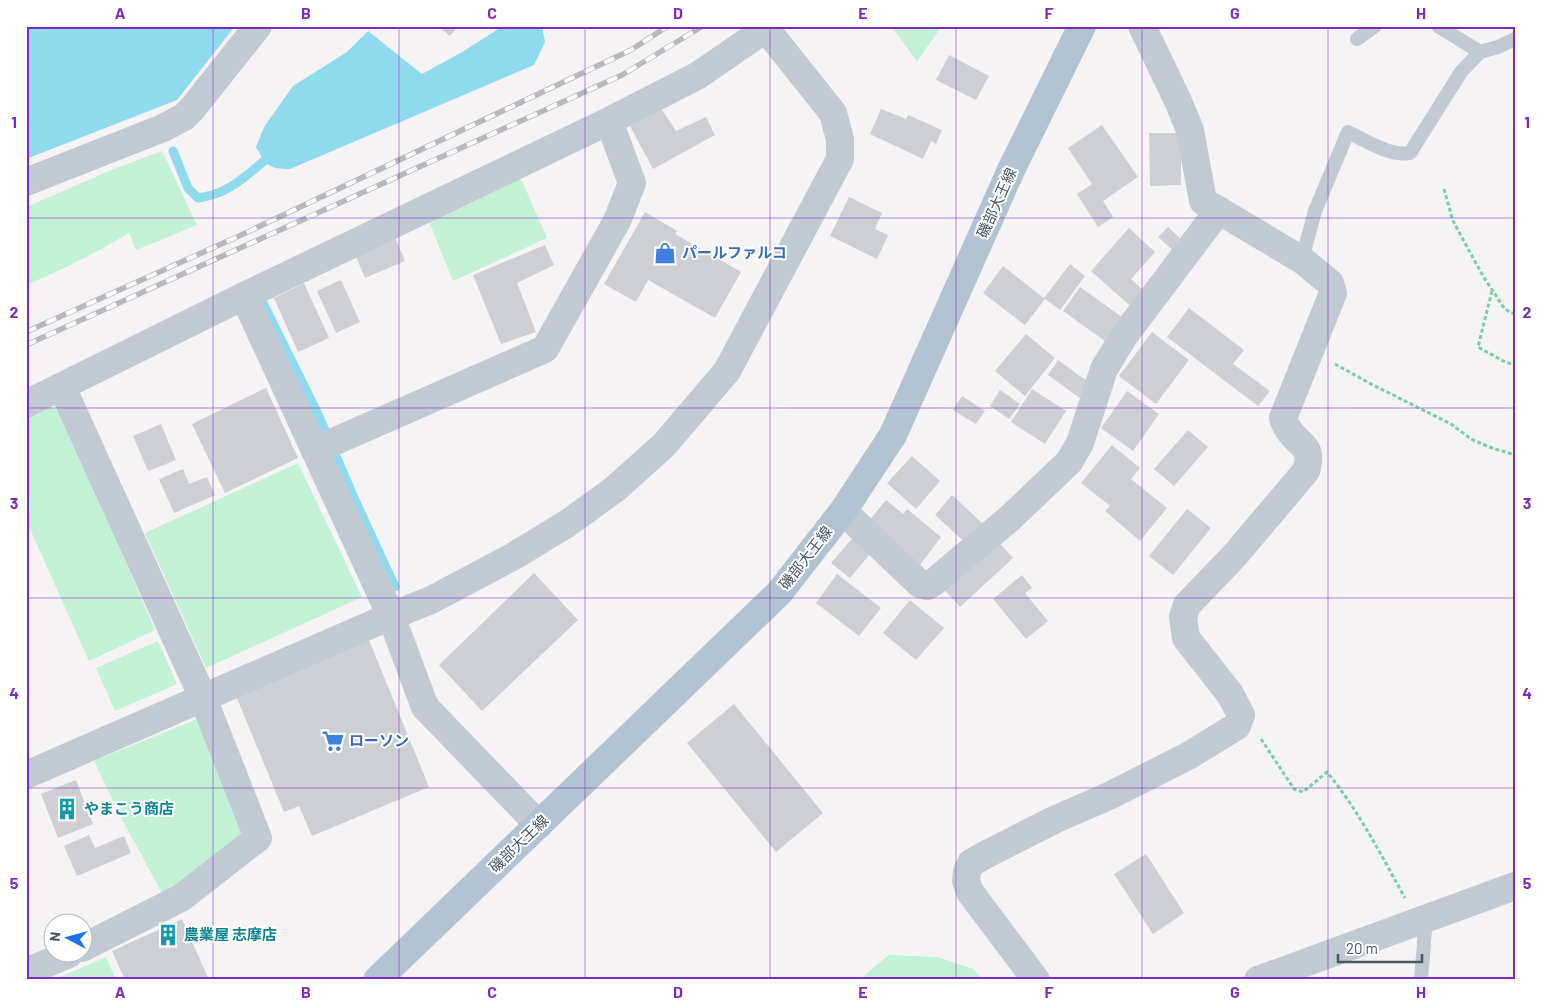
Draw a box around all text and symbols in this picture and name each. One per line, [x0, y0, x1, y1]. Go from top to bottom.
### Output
text: A [115, 3, 126, 22]
text: B [301, 3, 311, 22]
text: C [487, 3, 497, 22]
text: D [673, 3, 683, 22]
text: E [858, 3, 868, 22]
text: F [1045, 3, 1054, 22]
text: G [1230, 3, 1240, 22]
text: H [1416, 3, 1426, 22]
text: 1 [11, 112, 17, 131]
text: 1 [1524, 112, 1530, 131]
street label: 磯部大王線 [973, 165, 1020, 241]
shop icon: パールファルコ [652, 240, 678, 266]
place label: パールファルコ [682, 243, 787, 261]
text: 2 [10, 302, 19, 321]
text: 2 [1523, 302, 1532, 321]
text: 3 [10, 493, 18, 512]
text: 3 [1523, 493, 1531, 512]
street label: 磯部大王線 [775, 522, 835, 592]
text: 4 [9, 683, 19, 702]
text: 4 [1522, 683, 1532, 702]
supermarket icon: ローソン [320, 728, 346, 754]
place label: ローソン [349, 731, 409, 749]
building icon: やまこう商店 [54, 796, 80, 822]
place label: やまこう商店 [84, 799, 174, 817]
street label: 磯部大王線 [485, 811, 552, 876]
text: 5 [10, 873, 19, 892]
text: 5 [1523, 873, 1532, 892]
north arrow [42, 914, 92, 964]
building icon: 農業屋 志摩店 [155, 922, 181, 948]
place label: 農業屋 志摩店 [184, 925, 277, 943]
text: N [46, 931, 64, 942]
scale bar [1338, 931, 1422, 963]
text: 20 m [1346, 939, 1378, 957]
text: A [115, 982, 126, 1001]
text: B [301, 982, 311, 1001]
text: C [487, 982, 497, 1001]
text: D [673, 982, 683, 1001]
text: E [858, 982, 868, 1001]
text: F [1045, 982, 1054, 1001]
text: G [1230, 982, 1240, 1001]
text: H [1416, 982, 1426, 1001]

